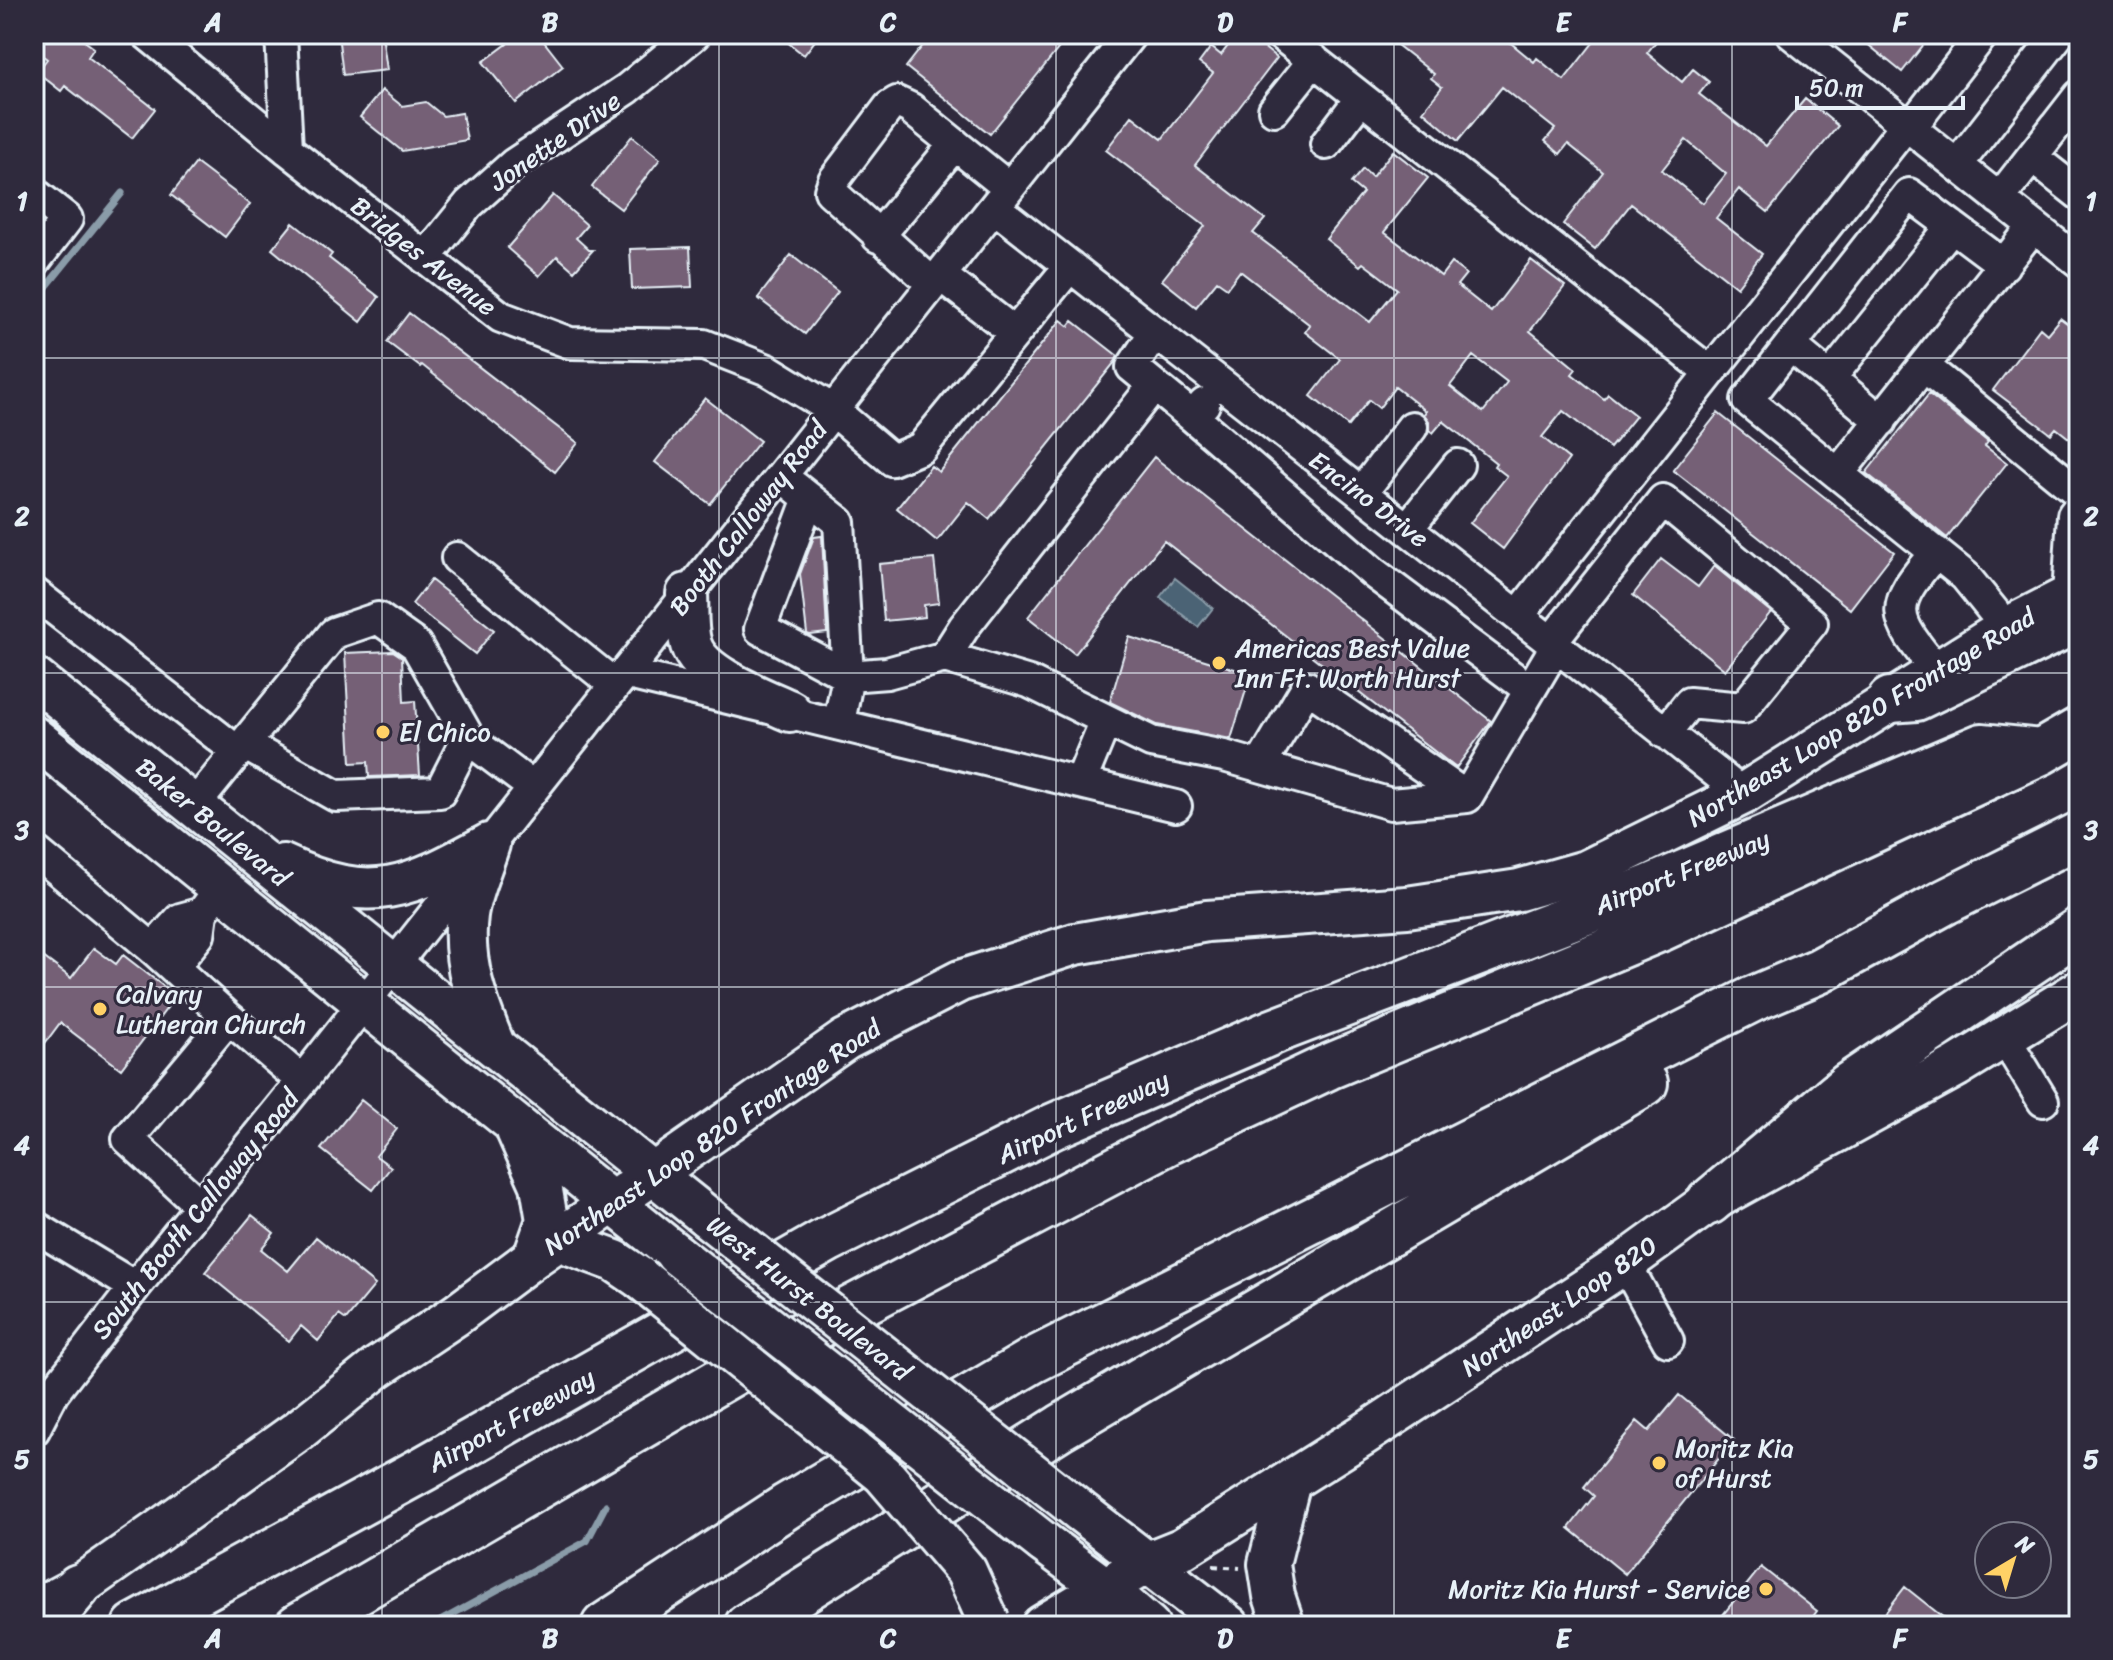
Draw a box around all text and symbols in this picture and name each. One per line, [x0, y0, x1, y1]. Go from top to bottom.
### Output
text: A [203, 0, 222, 45]
text: B [542, 0, 559, 45]
text: C [879, 0, 897, 45]
text: D [1217, 0, 1233, 45]
text: E [1556, 0, 1573, 45]
text: F [1892, 0, 1909, 45]
scale bar [1797, 60, 1963, 110]
text: 50 m [1809, 67, 1864, 109]
street label: Jonette Drive [479, 78, 631, 204]
text: 1 [16, 178, 28, 224]
text: 1 [2085, 178, 2097, 224]
street label: Bridges Avenue [340, 184, 508, 328]
street label: Booth Calloway Road [656, 408, 841, 626]
street label: Encino Drive [1299, 438, 1439, 560]
text: 2 [13, 493, 30, 539]
text: 2 [2082, 493, 2099, 539]
street label: Northeast Loop 820 Frontage Road [1678, 593, 2046, 840]
place label: Americas Best Value Inn Ft. Worth Hurst [1234, 625, 1470, 701]
marker: Americas Best Value Inn Ft. Worth Hurst [1210, 654, 1228, 672]
place label: El Chico [399, 709, 491, 755]
marker: El Chico [374, 723, 392, 741]
street label: Baker Boulevard [126, 745, 302, 900]
text: 3 [14, 807, 30, 853]
text: 3 [2083, 807, 2099, 853]
street label: Airport Freeway [1586, 816, 1777, 929]
place label: Calvary Lutheran Church [116, 971, 306, 1047]
marker: Calvary Lutheran Church [91, 1000, 109, 1018]
street label: Northeast Loop 820 Frontage Road [533, 1005, 893, 1268]
street label: Airport Freeway [988, 1057, 1177, 1178]
street label: South Booth Calloway Road [79, 1076, 313, 1350]
text: 4 [14, 1122, 30, 1168]
text: 4 [2083, 1122, 2099, 1168]
street label: West Hurst Boulevard [696, 1203, 924, 1395]
street label: Northeast Loop 820 [1451, 1223, 1667, 1389]
street label: Airport Freeway [418, 1355, 604, 1486]
place label: Moritz Kia of Hurst [1675, 1425, 1794, 1501]
text: 5 [14, 1436, 30, 1482]
text: 5 [2083, 1436, 2099, 1482]
marker: Moritz Kia of Hurst [1650, 1454, 1668, 1472]
north arrow [1973, 1520, 2053, 1600]
text: N [2006, 1524, 2044, 1565]
place label: Moritz Kia Hurst - Service [1448, 1566, 1750, 1612]
marker: Moritz Kia Hurst - Service [1757, 1580, 1775, 1598]
text: A [203, 1615, 222, 1660]
text: B [542, 1615, 559, 1660]
text: C [879, 1615, 897, 1660]
text: D [1217, 1615, 1233, 1660]
text: E [1556, 1615, 1573, 1660]
text: F [1892, 1615, 1909, 1660]

